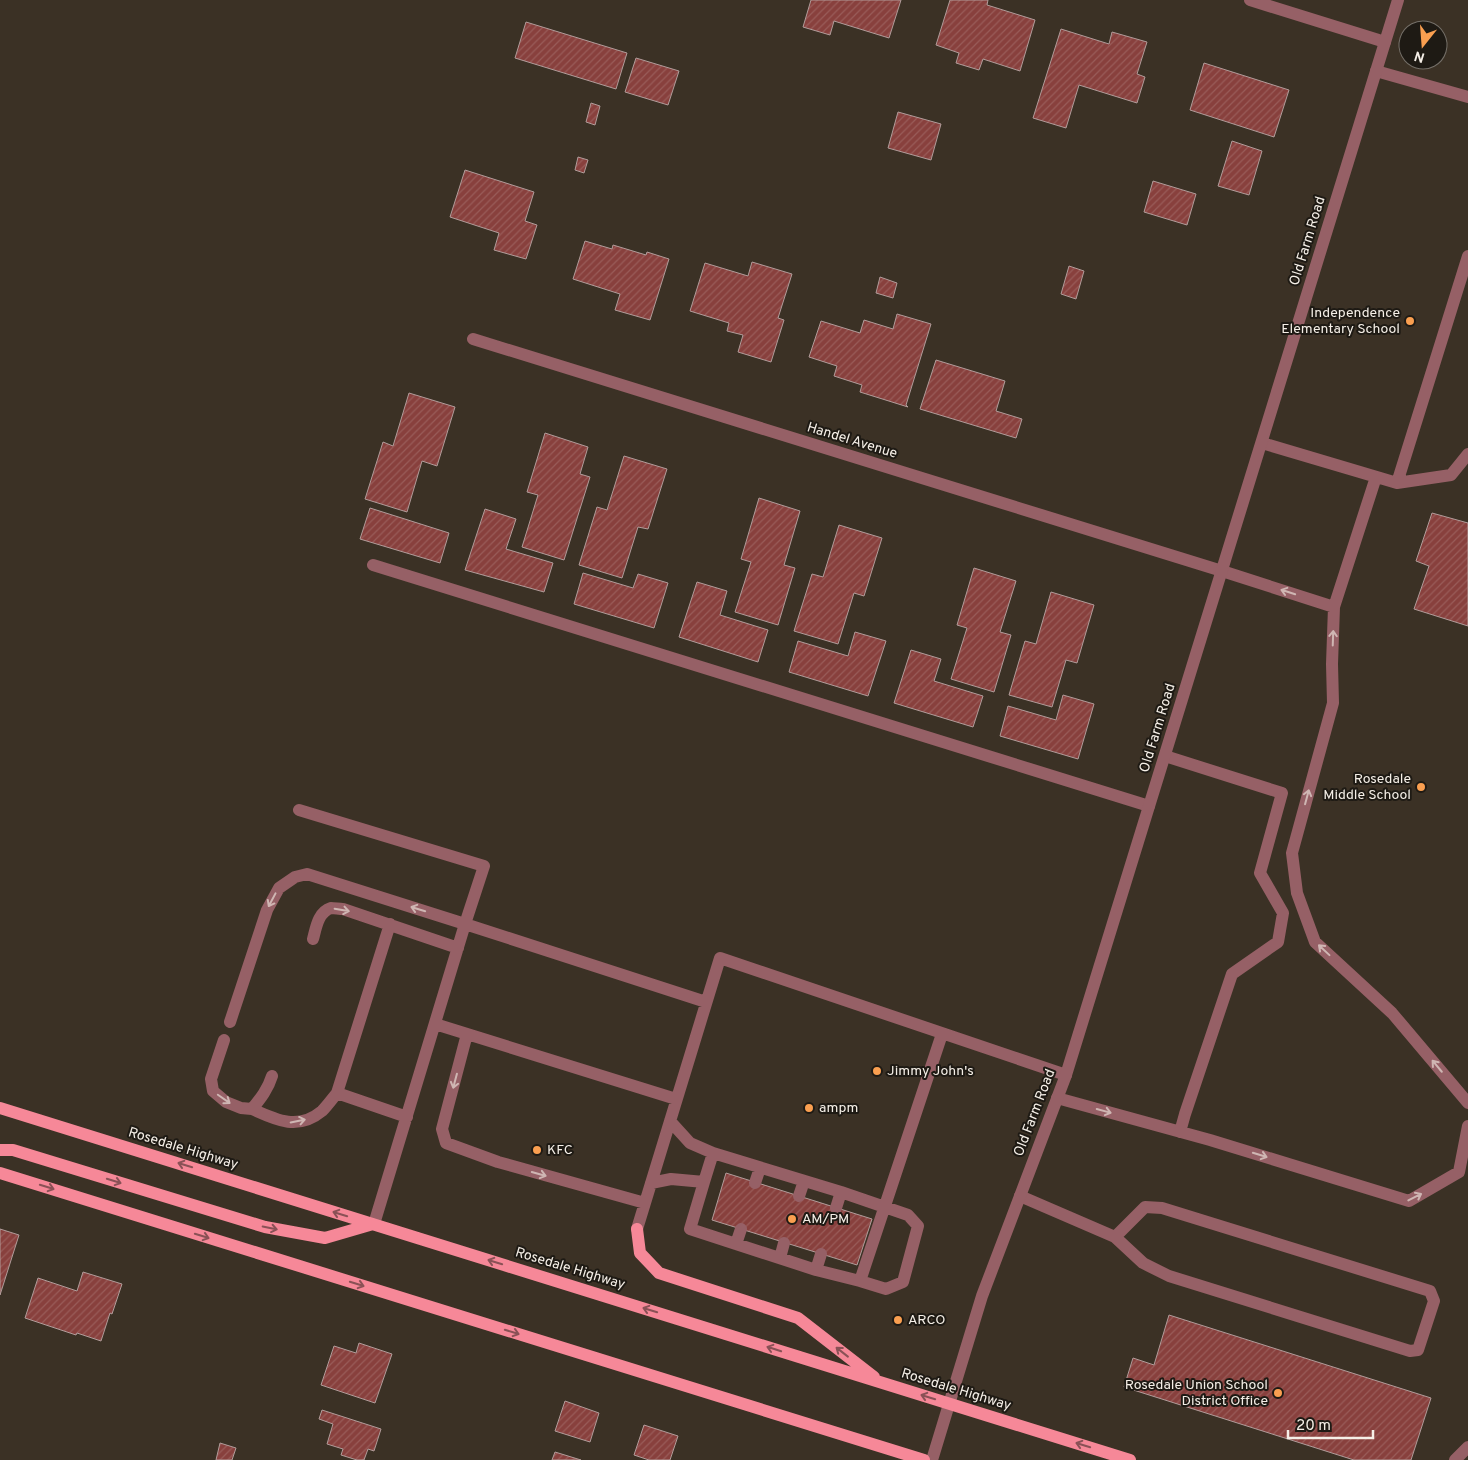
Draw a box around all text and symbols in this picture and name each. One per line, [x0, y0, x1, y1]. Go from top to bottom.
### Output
north arrow [1398, 20, 1448, 70]
text: N [1412, 46, 1427, 66]
street label: Old Farm Road [1286, 194, 1330, 288]
place label: Independence Elementary School [1281, 305, 1400, 338]
marker: Independence Elementary School [1404, 315, 1416, 327]
street label: Handel Avenue [805, 419, 899, 463]
one-way arrow [1280, 587, 1296, 596]
one-way arrow [1328, 630, 1338, 646]
street label: Old Farm Road [1136, 681, 1180, 775]
place label: Rosedale Middle School [1323, 771, 1411, 804]
marker: Rosedale Middle School [1415, 781, 1427, 793]
one-way arrow [1303, 789, 1313, 805]
one-way arrow [267, 893, 277, 908]
one-way arrow [411, 904, 427, 913]
one-way arrow [334, 906, 350, 916]
one-way arrow [1317, 944, 1330, 956]
one-way arrow [1431, 1060, 1442, 1073]
place label: Jimmy John's [887, 1063, 974, 1080]
marker: Jimmy John's [871, 1065, 883, 1077]
street label: Old Farm Road [1011, 1067, 1059, 1159]
one-way arrow [450, 1072, 459, 1088]
one-way arrow [216, 1094, 230, 1104]
place label: ampm [819, 1100, 858, 1117]
marker: ampm [803, 1102, 815, 1114]
one-way arrow [1096, 1107, 1112, 1116]
one-way arrow [290, 1115, 306, 1125]
street label: Rosedale Highway [126, 1124, 240, 1174]
place label: KFC [547, 1142, 573, 1159]
marker: KFC [531, 1144, 543, 1156]
one-way arrow [1252, 1151, 1268, 1161]
one-way arrow [177, 1160, 193, 1170]
one-way arrow [531, 1169, 547, 1179]
one-way arrow [106, 1177, 122, 1186]
one-way arrow [38, 1183, 54, 1193]
one-way arrow [1407, 1191, 1422, 1201]
one-way arrow [333, 1208, 349, 1218]
place label: AM/PM [802, 1211, 849, 1228]
marker: AM/PM [786, 1213, 798, 1225]
one-way arrow [261, 1223, 277, 1233]
one-way arrow [193, 1231, 209, 1241]
street label: Rosedale Highway [513, 1244, 627, 1294]
one-way arrow [488, 1257, 504, 1266]
one-way arrow [349, 1279, 365, 1289]
one-way arrow [643, 1305, 659, 1315]
place label: ARCO [908, 1312, 945, 1329]
marker: ARCO [892, 1314, 904, 1326]
one-way arrow [504, 1328, 519, 1337]
one-way arrow [767, 1344, 783, 1354]
one-way arrow [836, 1347, 849, 1358]
street label: Rosedale Highway [899, 1365, 1013, 1415]
place label: Rosedale Union School District Office [1125, 1377, 1268, 1410]
marker: Rosedale Union School District Office [1272, 1387, 1284, 1399]
one-way arrow [921, 1391, 937, 1401]
scale bar [1288, 1408, 1373, 1440]
text: 20 m [1296, 1417, 1331, 1436]
one-way arrow [1076, 1440, 1092, 1450]

